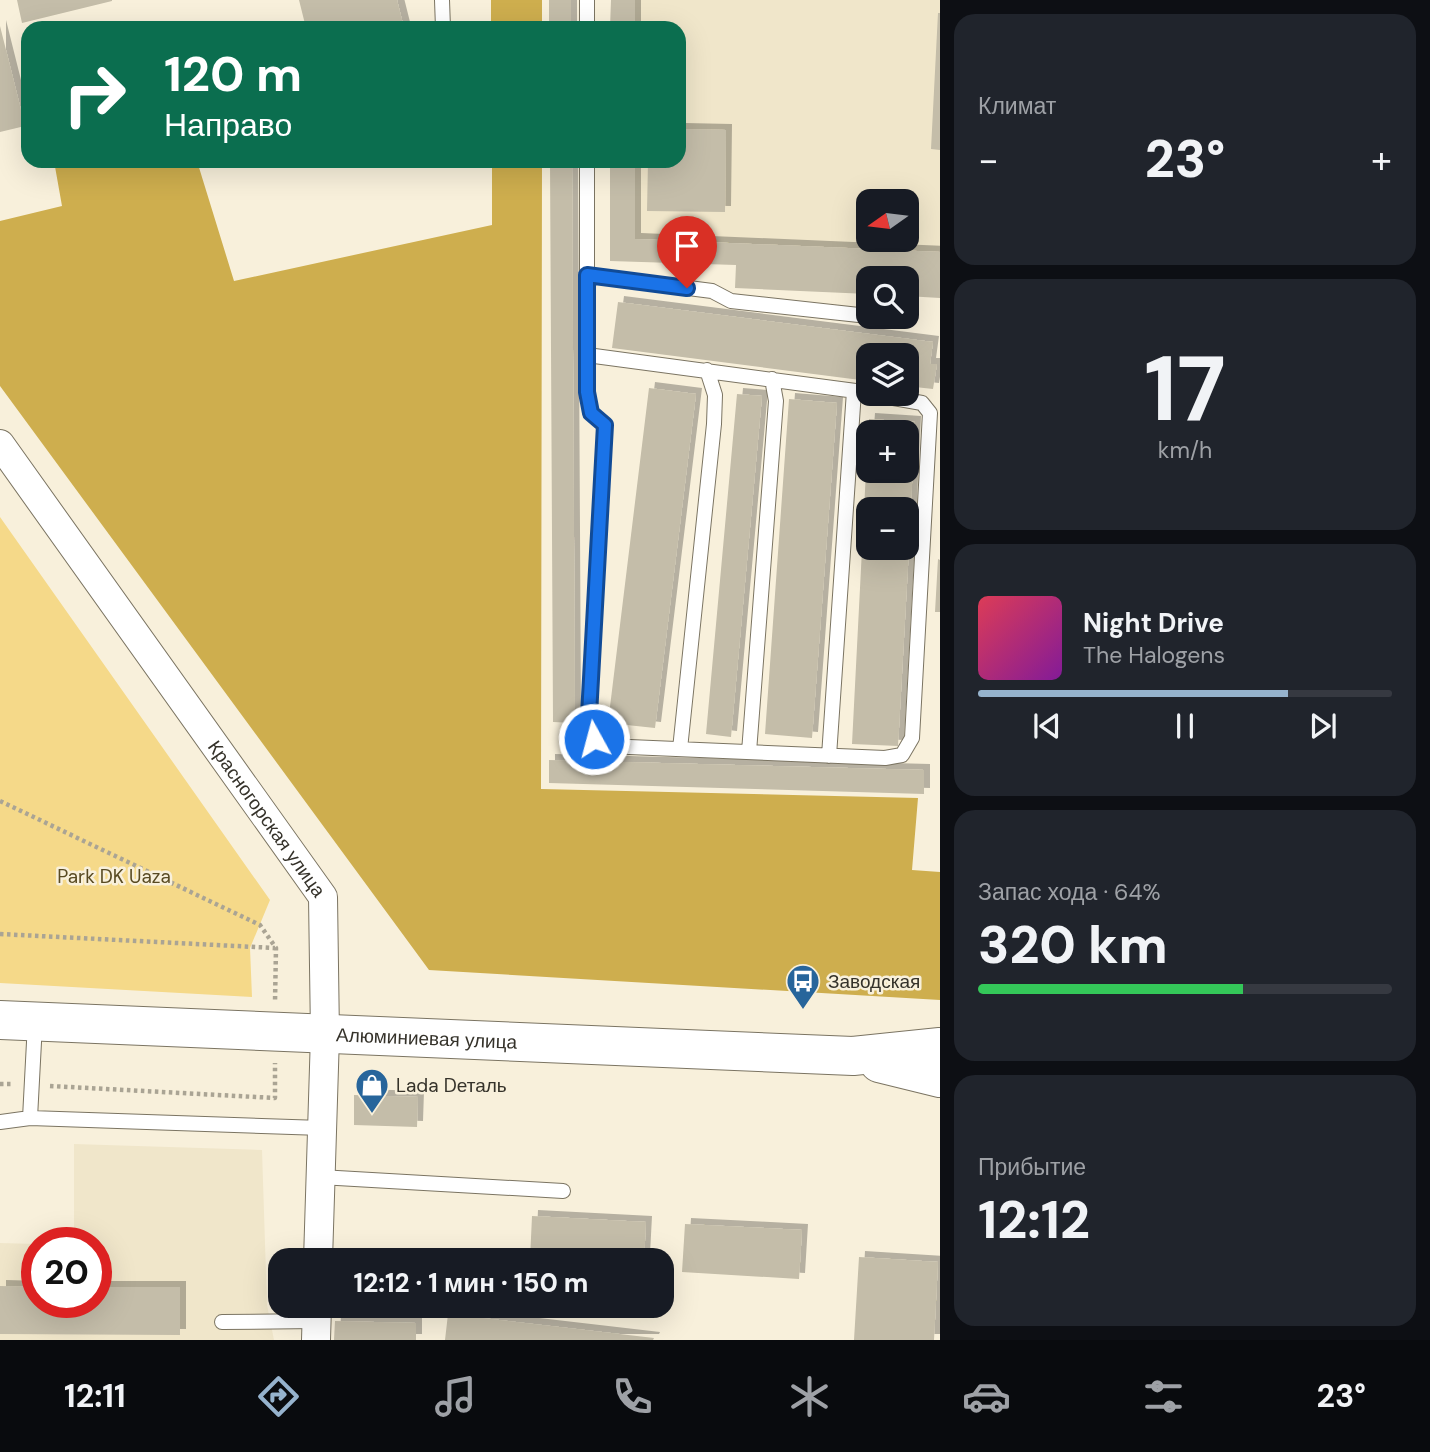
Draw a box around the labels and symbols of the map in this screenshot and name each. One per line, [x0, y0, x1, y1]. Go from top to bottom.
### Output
north arrow [856, 189, 919, 252]
pin [657, 216, 717, 288]
position arrow [557, 702, 631, 776]
street label: Красногорская улица [203, 735, 332, 902]
park label: Park DK Uaza [57, 864, 171, 889]
bus stop icon: Заводская [784, 962, 822, 1011]
place label: Заводская [828, 969, 920, 994]
street label: Алюминиевая улица [336, 1022, 518, 1054]
shop icon: Lada Dеталь [353, 1066, 391, 1115]
place label: Lada Dеталь [396, 1073, 507, 1098]
speed limit sign: 20 [21, 1227, 112, 1318]

